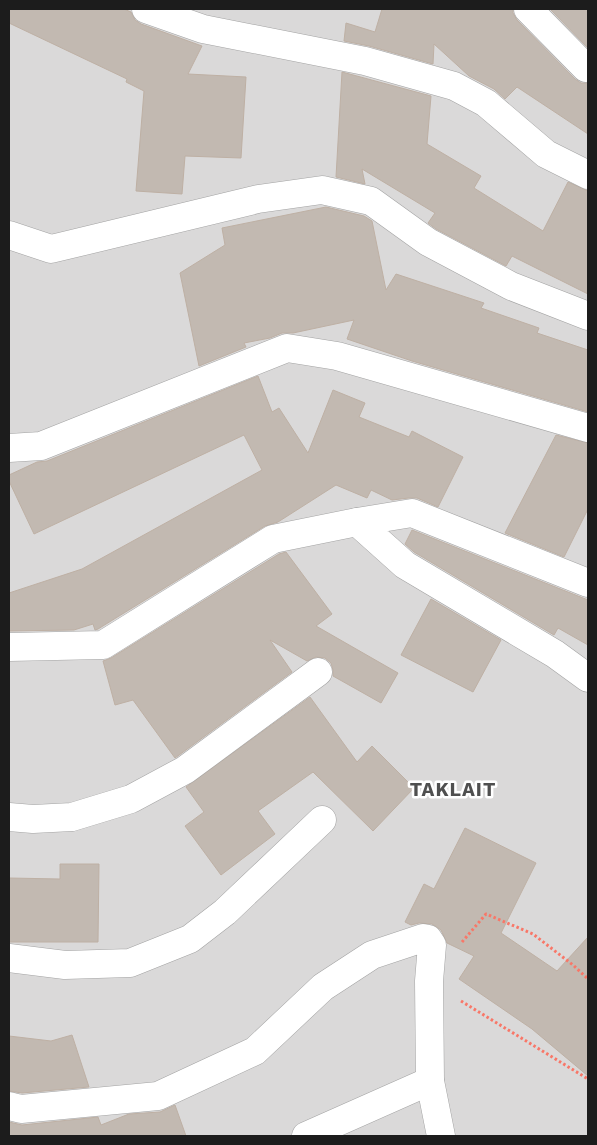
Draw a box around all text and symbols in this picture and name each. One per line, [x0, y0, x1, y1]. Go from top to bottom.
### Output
district label: TAKLAIT [410, 778, 496, 801]

